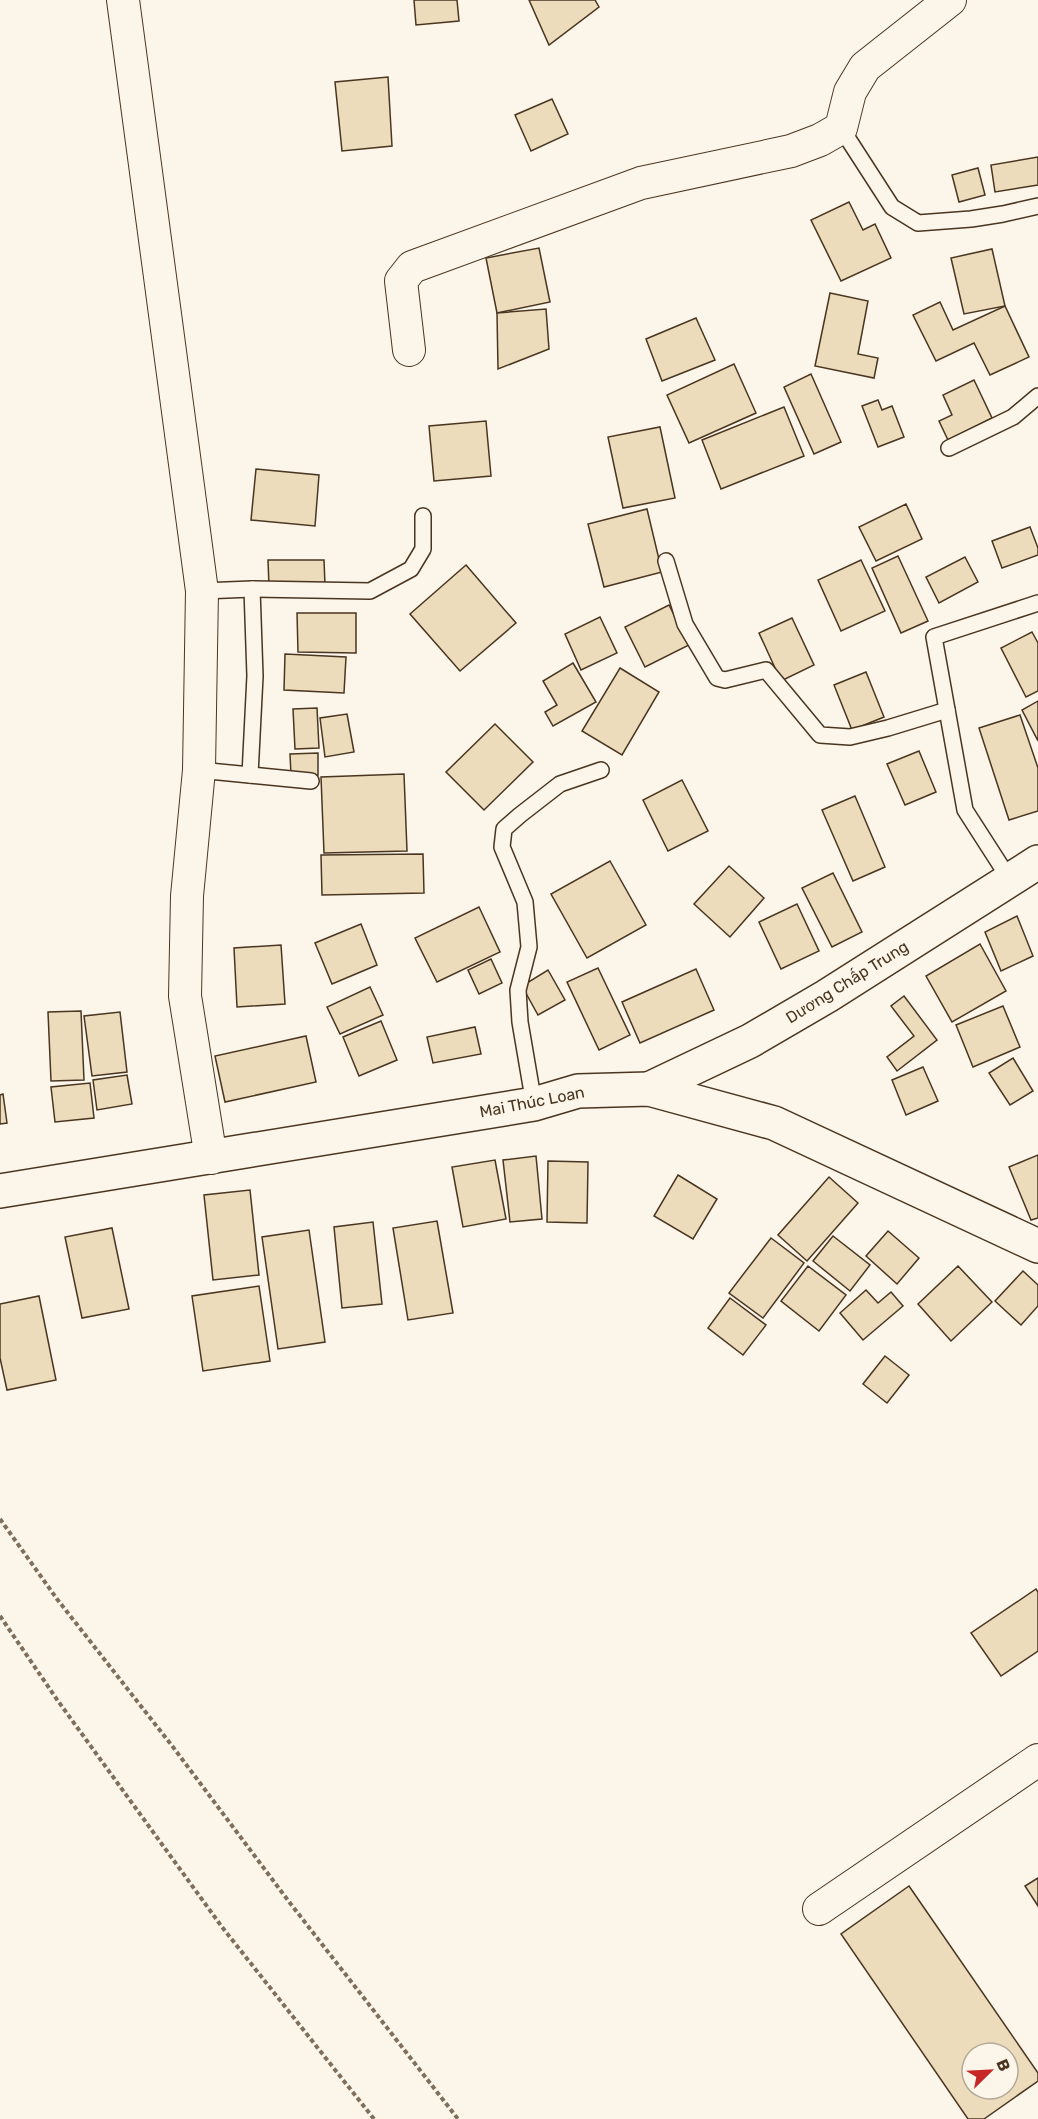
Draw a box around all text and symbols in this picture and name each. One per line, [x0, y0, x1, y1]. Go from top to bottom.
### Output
street label: Dương Chấp Trung [782, 936, 912, 1027]
street label: Mai Thúc Loan [478, 1083, 586, 1121]
north arrow [960, 2041, 1020, 2101]
text: B [992, 2056, 1014, 2074]

